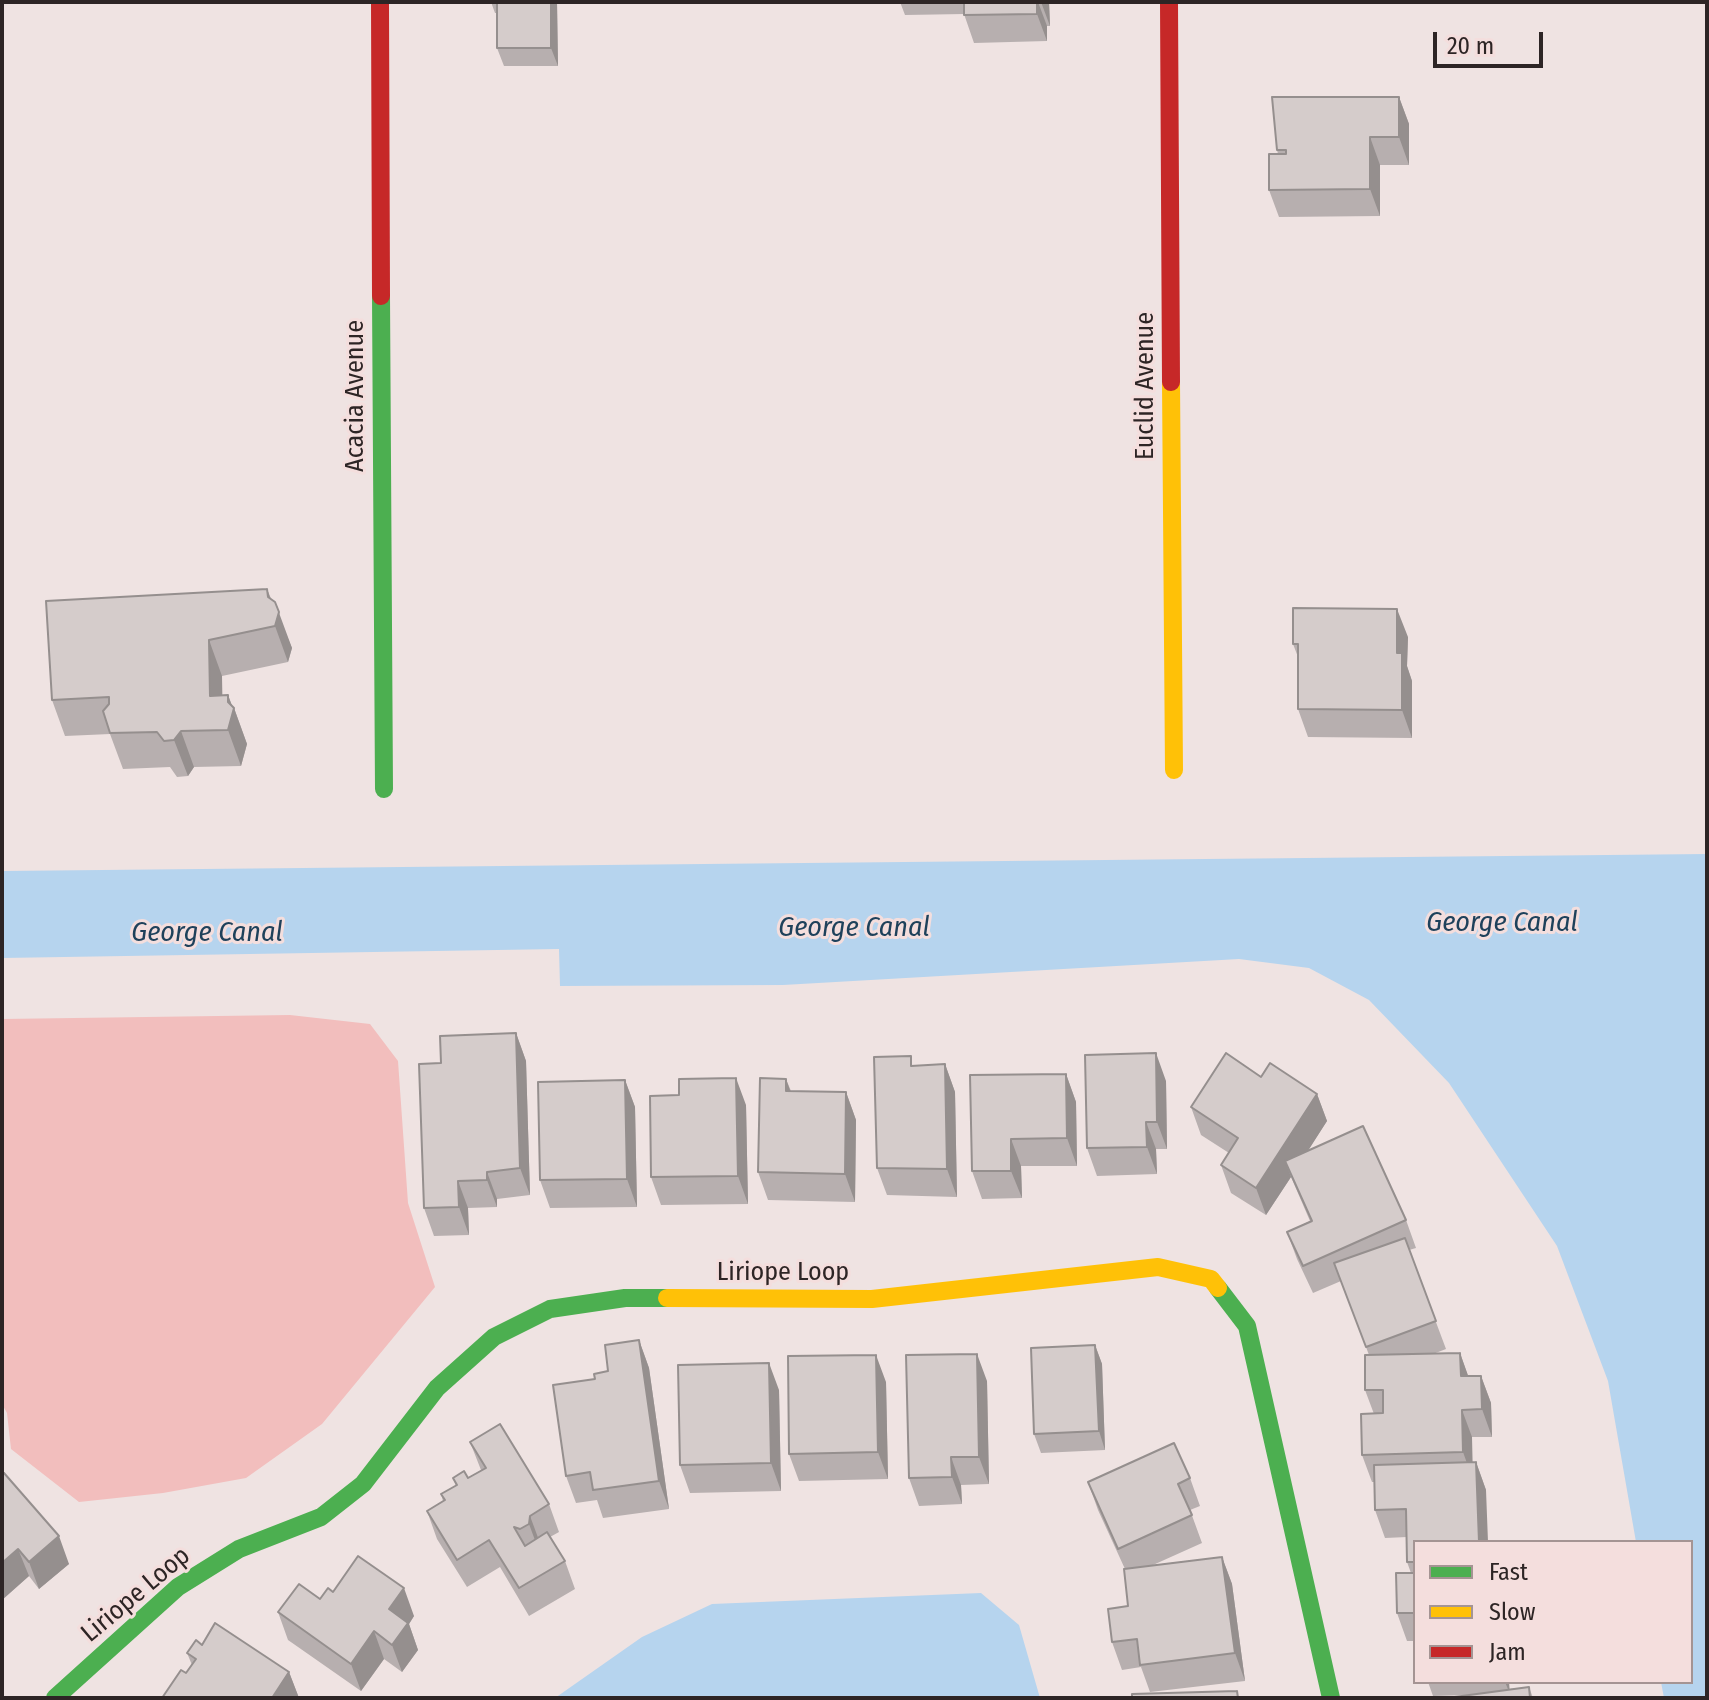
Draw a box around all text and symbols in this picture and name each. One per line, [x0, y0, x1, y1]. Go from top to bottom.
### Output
scale bar [1437, 16, 1547, 66]
text: 20 m [1447, 32, 1494, 60]
street label: Euclid Avenue [1130, 312, 1162, 460]
street label: Acacia Avenue [340, 320, 372, 472]
water label: George Canal [1426, 906, 1578, 940]
water label: George Canal [778, 911, 930, 945]
water label: George Canal [131, 916, 283, 950]
street label: Liriope Loop [717, 1257, 849, 1289]
legend [1413, 1540, 1693, 1684]
street label: Liriope Loop [75, 1541, 197, 1649]
text: Fast [1489, 1558, 1528, 1586]
text: Slow [1489, 1598, 1535, 1626]
text: Jam [1489, 1638, 1526, 1666]

